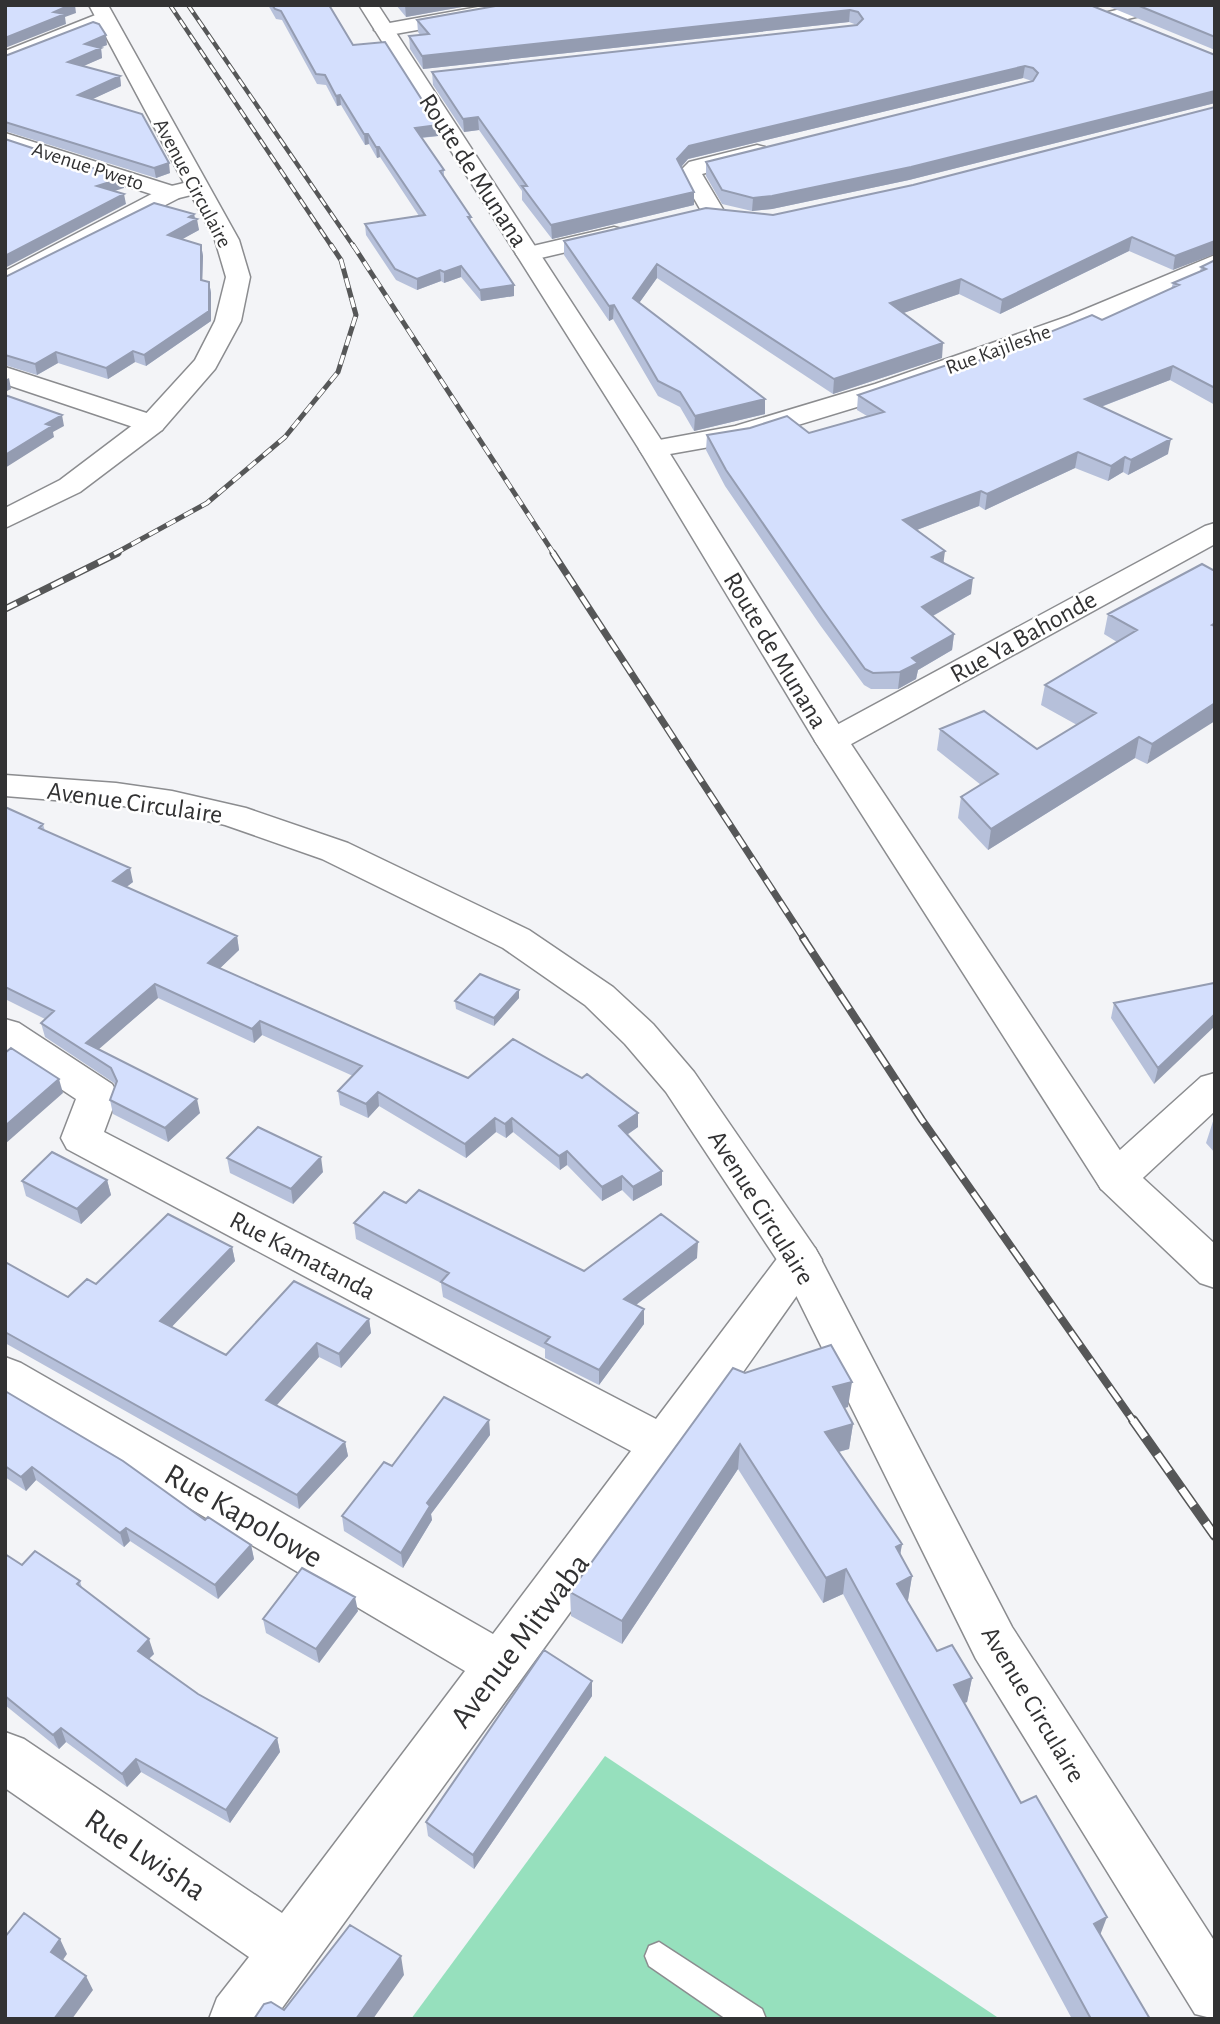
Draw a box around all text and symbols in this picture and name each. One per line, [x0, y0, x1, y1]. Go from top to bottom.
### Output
street label: Route de Munana [414, 89, 532, 252]
street label: Avenue Circulaire [150, 115, 235, 251]
street label: Avenue Pweto [30, 139, 146, 194]
street label: Rue Kajileshe [943, 321, 1053, 378]
street label: Route de Munana [718, 568, 832, 733]
street label: Rue Ya Bahonde [946, 586, 1101, 688]
street label: Avenue Circulaire [46, 778, 224, 828]
street label: Avenue Circulaire [703, 1126, 819, 1289]
street label: Rue Kamatanda [225, 1207, 380, 1305]
street label: Rue Kapolowe [159, 1458, 328, 1574]
street label: Avenue Mitwaba [444, 1548, 595, 1734]
street label: Avenue Circulaire [977, 1622, 1090, 1787]
street label: Rue Lwisha [79, 1803, 212, 1907]

